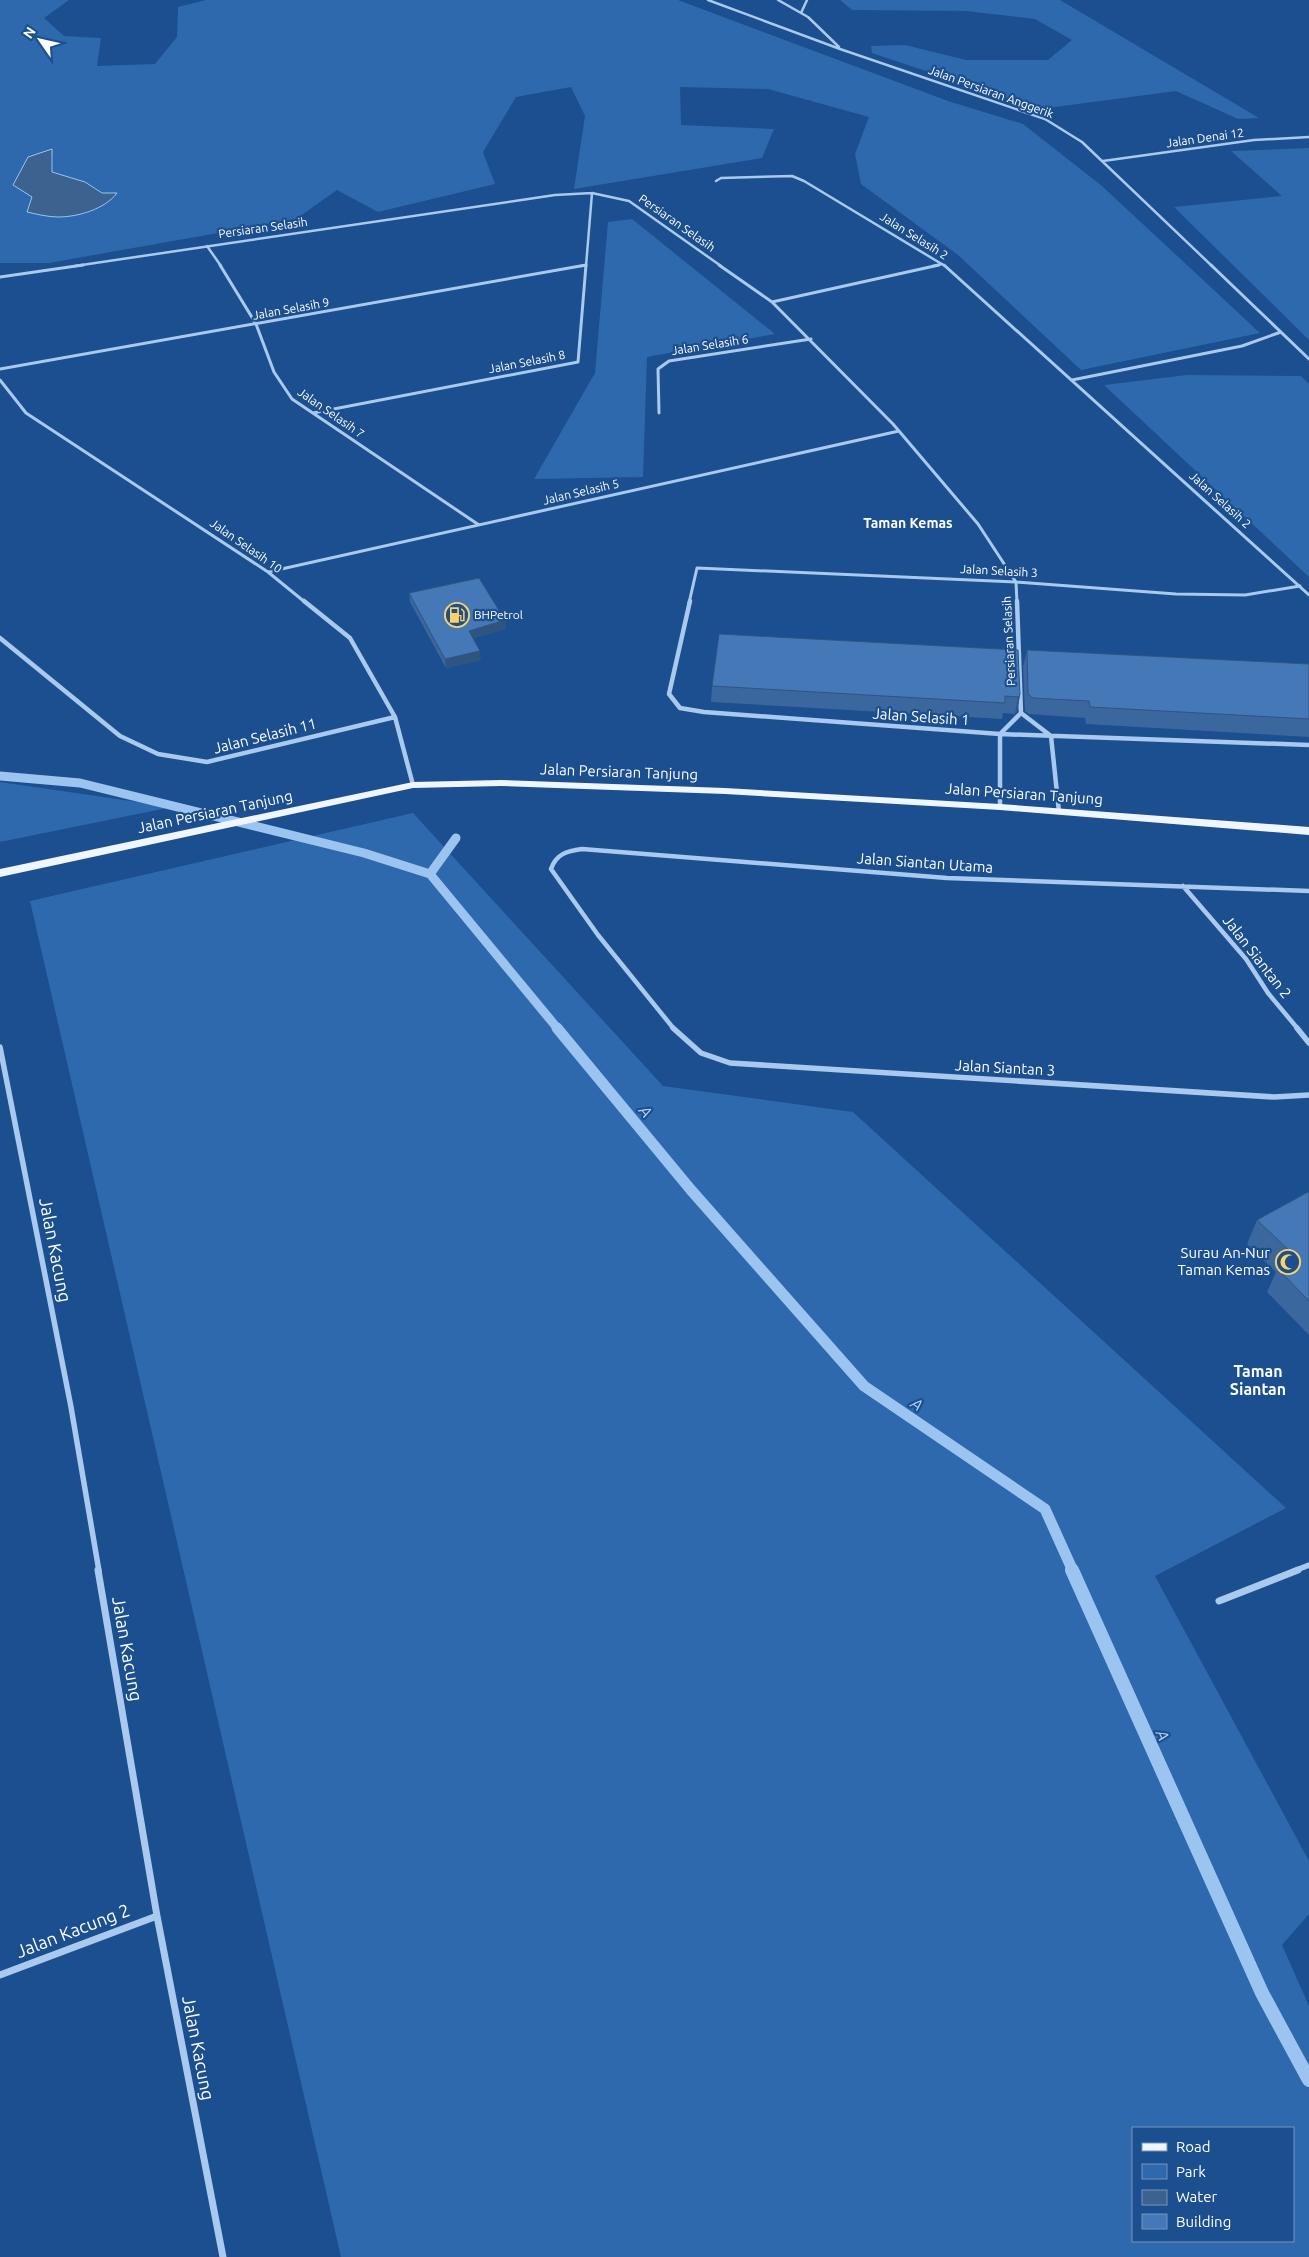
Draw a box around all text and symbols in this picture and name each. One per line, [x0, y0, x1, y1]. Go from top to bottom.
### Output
north arrow [15, 15, 65, 65]
text: N [20, 24, 39, 42]
street label: Jalan Persiaran Anggerik [927, 63, 1056, 120]
street label: Jalan Denai 12 [1165, 126, 1245, 149]
street label: Persiaran Selasih [637, 191, 718, 254]
street label: Jalan Selasih 2 [878, 209, 951, 262]
street label: Persiaran Selasih [217, 215, 308, 240]
street label: Jalan Selasih 9 [252, 295, 330, 322]
street label: Jalan Selasih 6 [671, 332, 750, 357]
street label: Jalan Selasih 8 [488, 348, 567, 375]
street label: Jalan Selasih 7 [296, 385, 367, 440]
street label: Jalan Selasih 2 [1187, 469, 1254, 530]
street label: Jalan Selasih 5 [542, 476, 620, 507]
district label: Taman Kemas [863, 515, 953, 531]
street label: Jalan Selasih 10 [208, 516, 285, 575]
street label: Jalan Selasih 3 [960, 562, 1038, 579]
street label: Persiaran Selasih [1000, 596, 1017, 686]
fuel station icon: BHPetrol [444, 602, 470, 628]
place label: BHPetrol [474, 608, 523, 621]
street label: Jalan Selasih 1 [872, 705, 970, 728]
street label: Jalan Selasih 11 [212, 714, 318, 757]
street label: Jalan Persiaran Tanjung [540, 760, 698, 783]
street label: Jalan Persiaran Tanjung [945, 780, 1103, 807]
street label: Jalan Persiaran Tanjung [136, 787, 294, 836]
street label: Jalan Siantan Utama [856, 849, 994, 876]
street label: Jalan Siantan 2 [1220, 912, 1295, 1002]
street label: Jalan Siantan 3 [954, 1056, 1056, 1079]
water label: A [635, 1101, 656, 1121]
street label: Jalan Kacung [36, 1196, 76, 1304]
place label: Surau An-Nur Taman Kemas [1177, 1244, 1270, 1278]
mosque icon: Surau An-Nur Taman Kemas [1275, 1249, 1301, 1275]
district label: Taman Siantan [1230, 1362, 1286, 1398]
water label: A [907, 1393, 926, 1414]
street label: Jalan Kacung [109, 1595, 147, 1703]
water label: A [1152, 1726, 1173, 1743]
street label: Jalan Kacung 2 [13, 1899, 132, 1961]
street label: Jalan Kacung [179, 1994, 219, 2102]
legend [1132, 2127, 1294, 2242]
text: Road [1176, 2138, 1211, 2155]
text: Park [1176, 2163, 1206, 2180]
text: Water [1176, 2188, 1217, 2205]
text: Building [1176, 2213, 1231, 2230]

